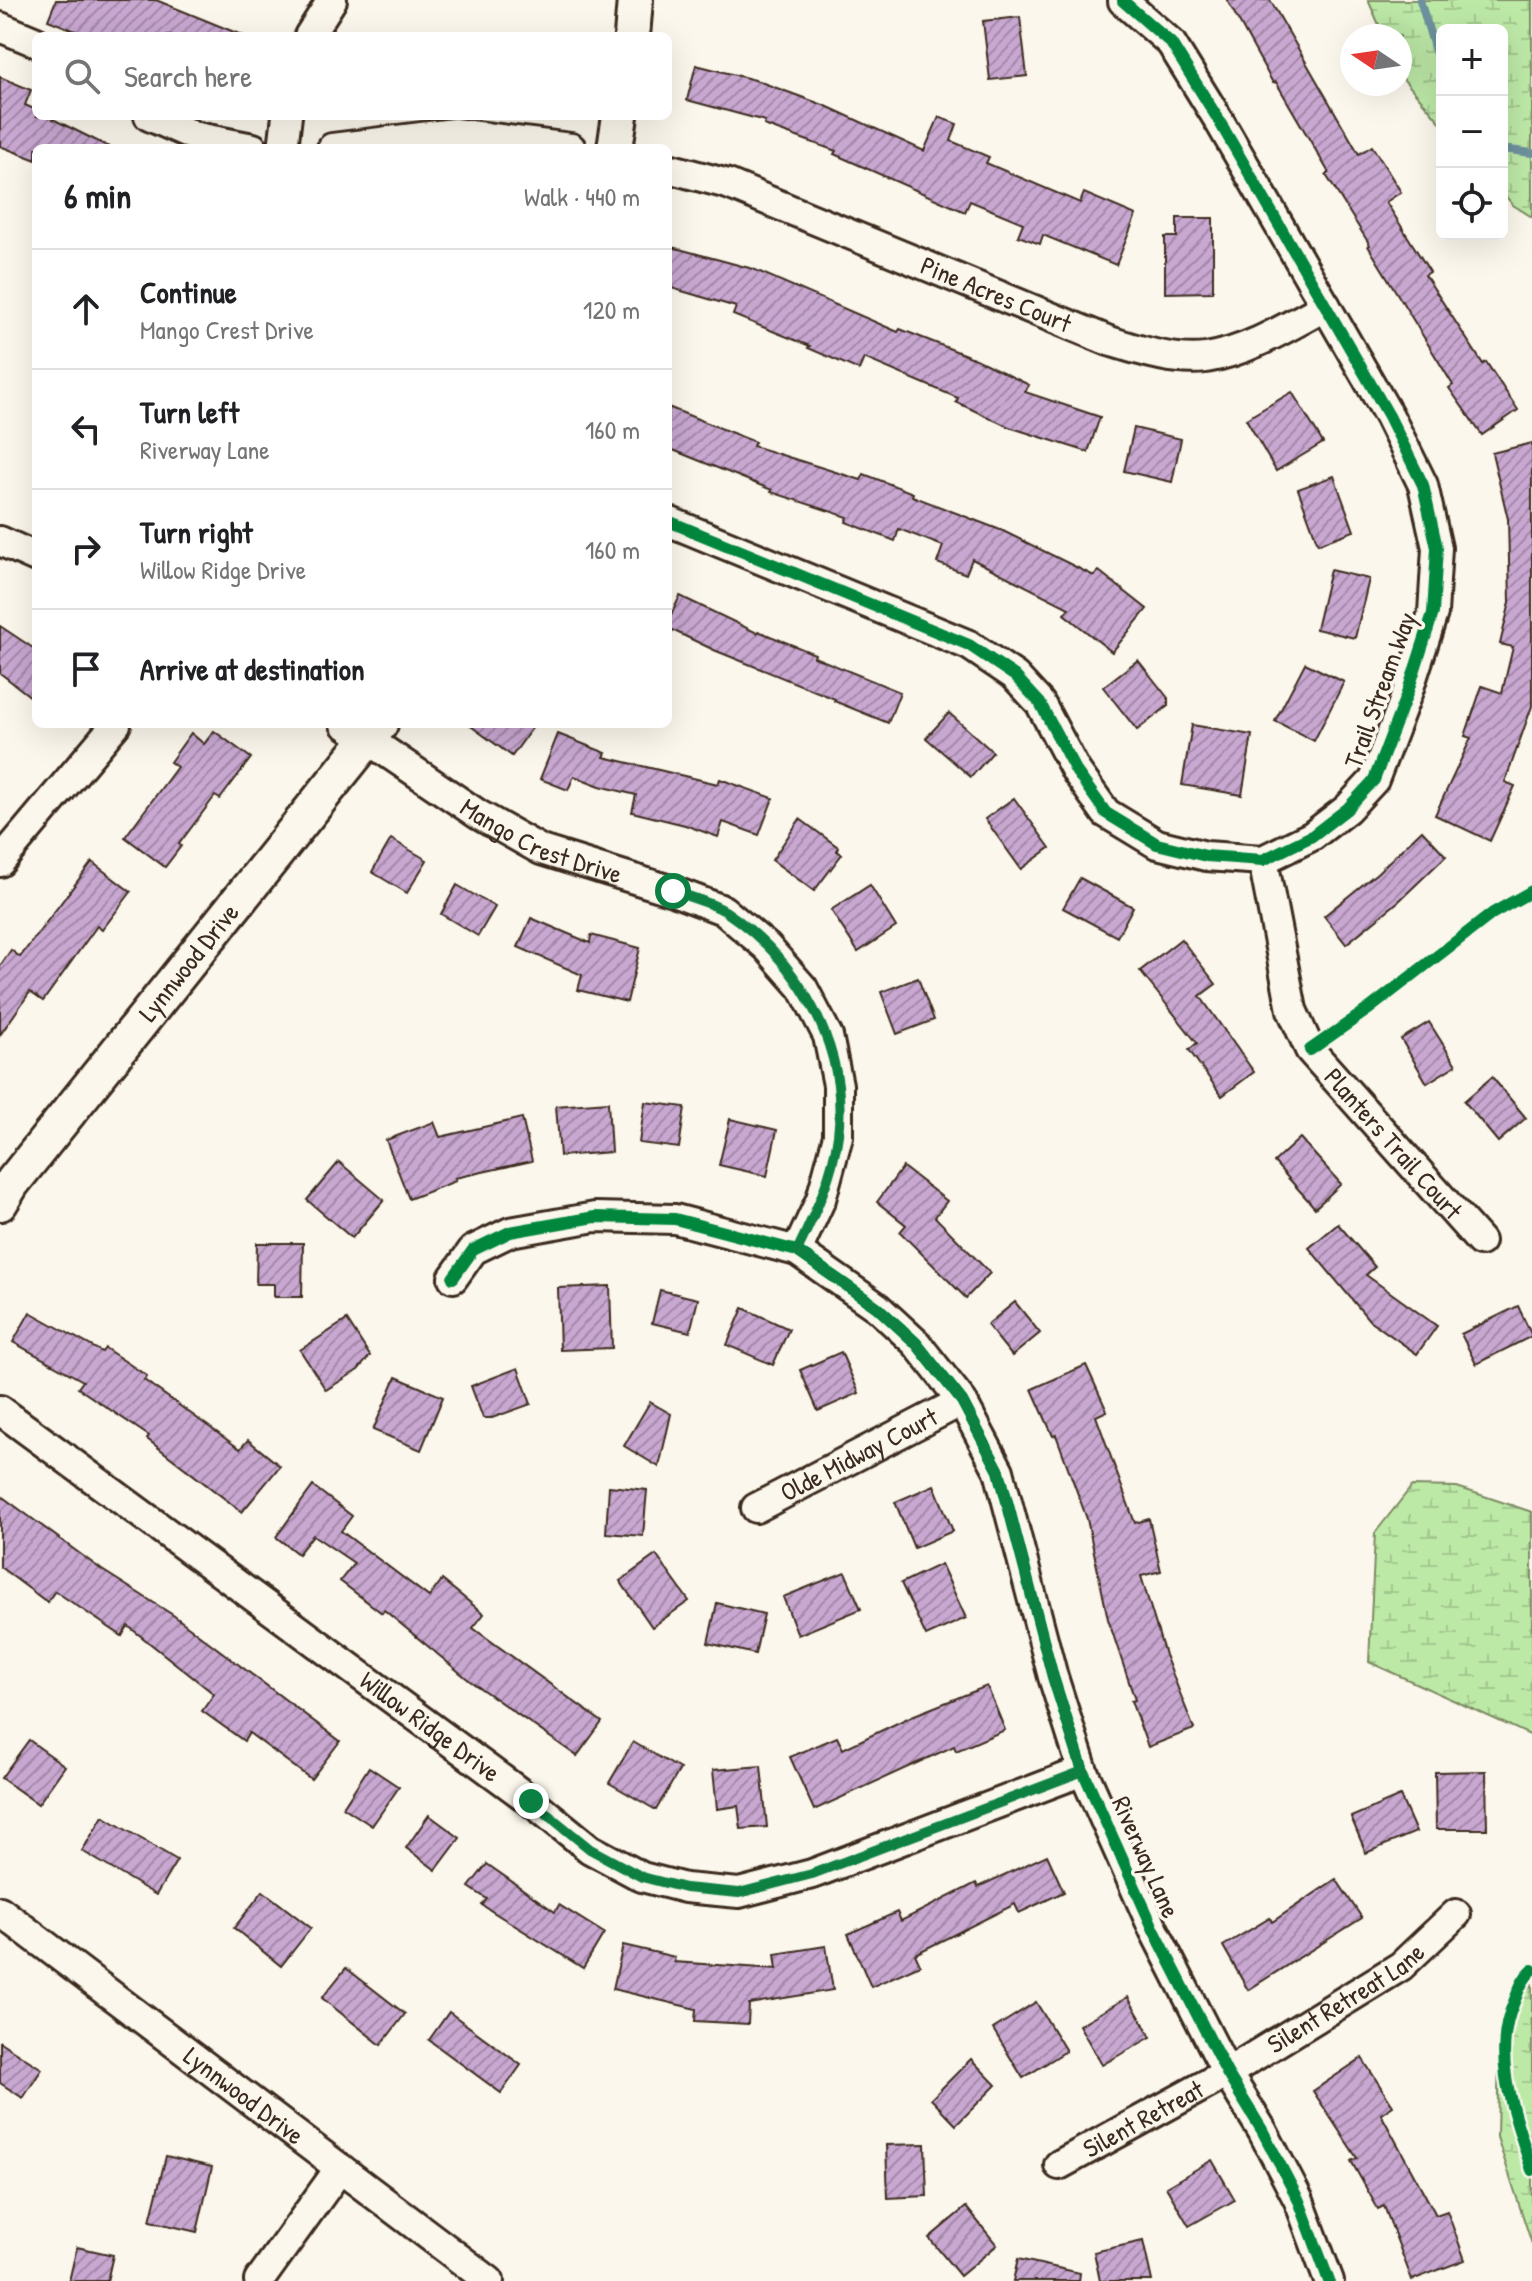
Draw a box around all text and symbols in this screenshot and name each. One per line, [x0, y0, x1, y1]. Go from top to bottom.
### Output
north arrow [1340, 24, 1412, 96]
map controls [1436, 24, 1508, 240]
button: + [1436, 24, 1508, 96]
search box [32, 32, 672, 120]
icon: search [60, 54, 104, 98]
text: Search here [124, 56, 252, 96]
button: − [1436, 96, 1508, 168]
button: locate [1436, 168, 1508, 240]
text: 6 min [64, 173, 132, 219]
text: Walk · 440 m [524, 179, 640, 214]
street label: Pine Acres Court [916, 247, 1078, 341]
text: Continue [140, 272, 237, 312]
icon: ahead [64, 287, 108, 331]
text: 120 m [583, 292, 640, 327]
text: Mango Crest Drive [140, 312, 314, 347]
text: Turn left [140, 392, 239, 432]
icon: left [64, 407, 108, 451]
text: 160 m [585, 412, 640, 447]
text: Riverway Lane [140, 432, 270, 467]
text: Turn right [140, 512, 253, 552]
icon: right [64, 527, 108, 571]
text: 160 m [585, 532, 640, 567]
text: Willow Ridge Drive [140, 552, 306, 587]
street label: Trail Stream Way [1335, 607, 1424, 773]
icon: arrive [64, 647, 108, 691]
text: Arrive at destination [140, 649, 365, 689]
street label: Mango Crest Drive [454, 789, 626, 891]
route start [655, 873, 691, 909]
street label: Lynnwood Drive [130, 896, 247, 1029]
street label: Planters Trail Court [1317, 1060, 1471, 1227]
street label: Olde Midway Court [774, 1398, 944, 1509]
street label: Willow Ridge Drive [353, 1663, 508, 1790]
route end [513, 1783, 549, 1819]
street label: Riverway Lane [1104, 1790, 1189, 1923]
street label: Silent Retreat Lane [1260, 1935, 1432, 2061]
street label: Lynnwood Drive [177, 2038, 312, 2152]
street label: Silent Retreat [1076, 2071, 1210, 2166]

